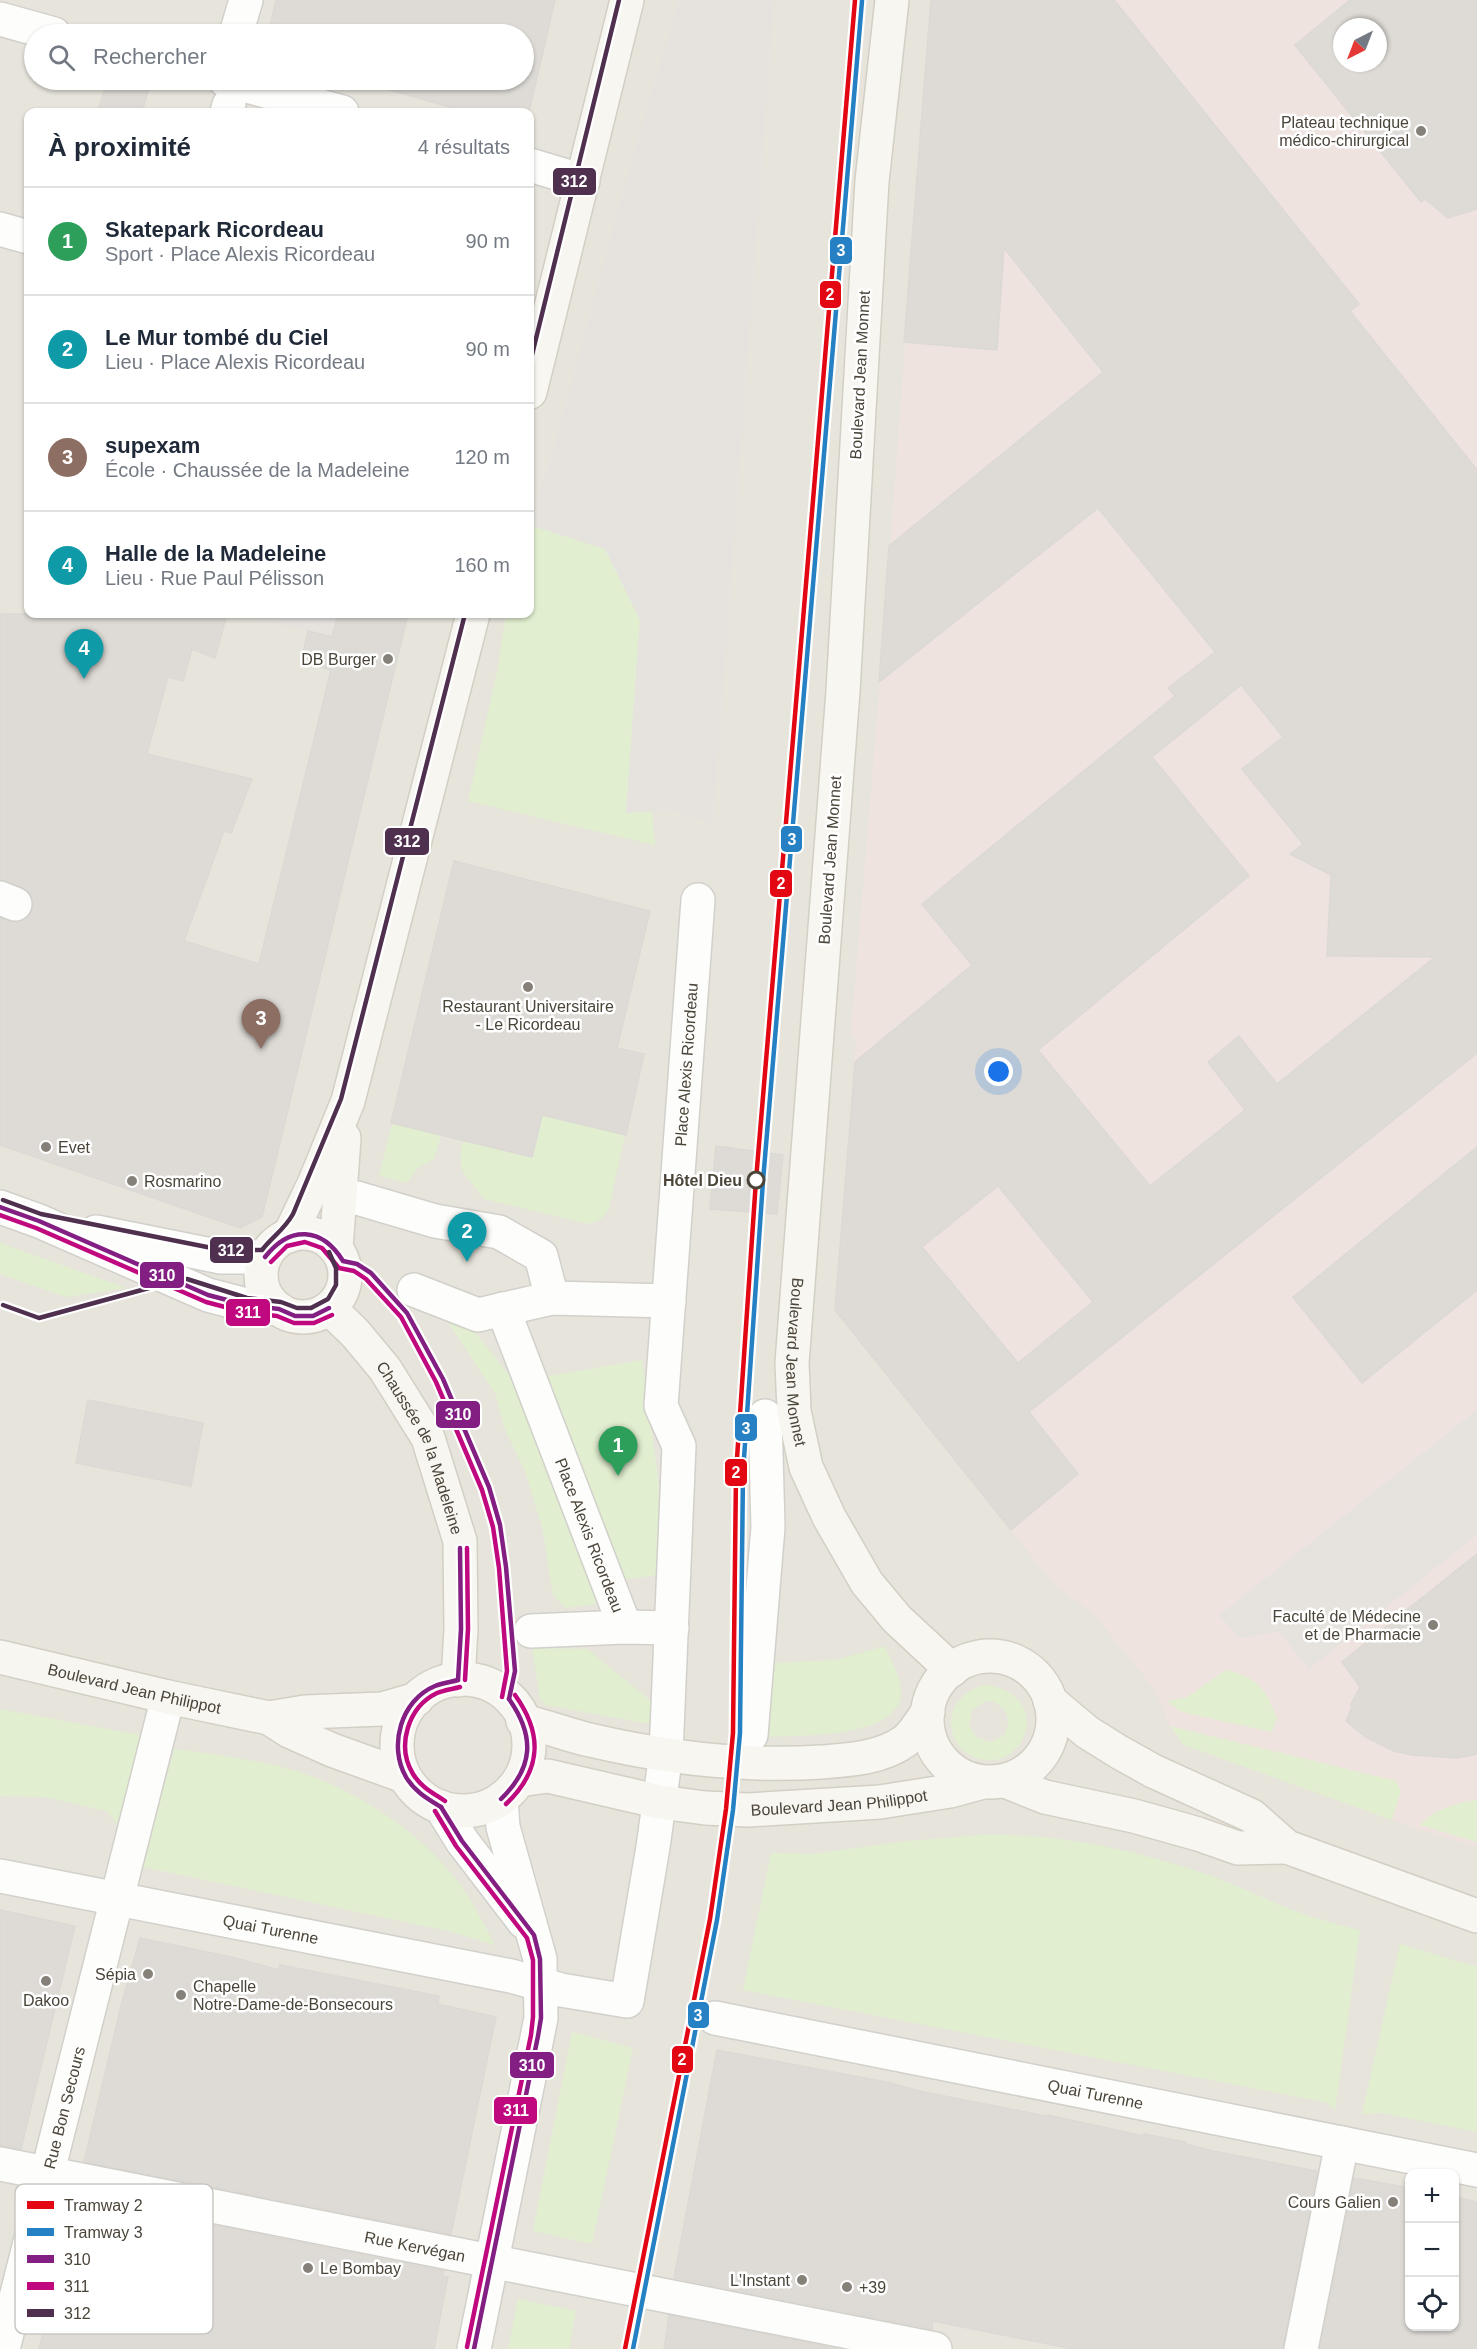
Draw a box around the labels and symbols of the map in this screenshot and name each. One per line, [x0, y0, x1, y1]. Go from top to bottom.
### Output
north arrow [1333, 18, 1387, 72]
place label: Plateau technique médico-chirurgical [1279, 114, 1409, 149]
marker: Plateau technique médico-chirurgical [1414, 124, 1428, 138]
line badge: 312 [552, 167, 597, 196]
text: 312 [561, 173, 587, 190]
line badge: 3 [829, 236, 853, 265]
text: 3 [837, 242, 846, 259]
line badge: 2 [819, 280, 842, 309]
text: 2 [826, 286, 835, 303]
street label: Boulevard Jean Monnet [847, 290, 873, 460]
pin: 4 [64, 630, 104, 679]
place label: DB Burger [301, 651, 377, 668]
marker: DB Burger [381, 652, 395, 666]
street label: Boulevard Jean Monnet [816, 775, 844, 945]
line badge: 3 [780, 825, 803, 853]
line badge: 312 [384, 827, 430, 856]
text: 3 [788, 831, 797, 848]
text: 312 [394, 833, 420, 850]
line badge: 2 [769, 869, 793, 898]
text: 2 [777, 875, 786, 892]
marker: Restaurant Universitaire - Le Ricordeau [521, 980, 535, 994]
street label: Place Alexis Ricordeau [672, 982, 700, 1147]
place label: Restaurant Universitaire - Le Ricordeau [442, 998, 614, 1033]
pin: 3 [242, 1000, 280, 1049]
your location [984, 1057, 1013, 1086]
place label: Evet [58, 1139, 91, 1156]
marker: Evet [39, 1140, 53, 1154]
marker: Hôtel Dieu [747, 1171, 765, 1189]
place label: Hôtel Dieu [663, 1172, 742, 1189]
place label: Rosmarino [144, 1173, 221, 1190]
marker: Rosmarino [125, 1174, 139, 1188]
pin: 2 [448, 1212, 486, 1262]
line badge: 312 [209, 1236, 254, 1264]
text: 312 [218, 1242, 244, 1259]
line badge: 310 [139, 1261, 185, 1289]
text: 310 [149, 1267, 175, 1284]
street label: Boulevard Jean Monnet [783, 1277, 810, 1448]
line badge: 311 [225, 1298, 271, 1327]
text: 311 [235, 1304, 261, 1321]
street label: Chaussée de la Madeleine [374, 1358, 466, 1537]
line badge: 310 [435, 1400, 481, 1429]
text: 310 [445, 1406, 471, 1423]
line badge: 3 [734, 1413, 758, 1442]
text: 3 [742, 1420, 751, 1437]
pin: 1 [598, 1426, 638, 1476]
street label: Place Alexis Ricordeau [552, 1455, 627, 1614]
line badge: 2 [724, 1458, 748, 1487]
text: 2 [732, 1464, 741, 1481]
place label: Faculté de Médecine et de Pharmacie [1272, 1608, 1421, 1643]
marker: Faculté de Médecine et de Pharmacie [1426, 1618, 1440, 1632]
street label: Boulevard Jean Philippot [46, 1660, 223, 1716]
street label: Boulevard Jean Philippot [750, 1786, 929, 1818]
street label: Quai Turenne [222, 1911, 320, 1947]
place label: Sépia [95, 1966, 136, 1983]
marker: Sépia [141, 1967, 155, 1981]
marker: Dakoo [39, 1974, 53, 1988]
place label: Chapelle Notre-Dame-de-Bonsecours [193, 1978, 393, 2013]
marker: Chapelle Notre-Dame-de-Bonsecours [174, 1988, 188, 2002]
place label: Dakoo [23, 1992, 69, 2009]
line badge: 3 [687, 2001, 710, 2029]
text: 3 [694, 2007, 703, 2024]
street label: Rue Bon Secours [40, 2045, 88, 2171]
line badge: 2 [671, 2045, 694, 2074]
line badge: 310 [509, 2051, 555, 2079]
text: 2 [678, 2051, 687, 2068]
text: 310 [519, 2057, 545, 2074]
street label: Quai Turenne [1046, 2076, 1145, 2112]
line badge: 311 [493, 2096, 538, 2125]
text: 311 [503, 2102, 529, 2119]
legend [15, 2184, 213, 2334]
place label: Cours Galien [1288, 2194, 1381, 2211]
marker: Cours Galien [1386, 2195, 1400, 2209]
text: Tramway 2 [64, 2197, 143, 2214]
text: Tramway 3 [64, 2224, 143, 2241]
street label: Rue Kervégan [363, 2228, 467, 2264]
text: 310 [64, 2251, 91, 2268]
place label: Le Bombay [320, 2260, 401, 2277]
marker: Le Bombay [301, 2261, 315, 2275]
place label: L'Instant [730, 2272, 791, 2289]
marker: L'Instant [795, 2273, 809, 2287]
text: 311 [64, 2278, 90, 2295]
place label: +39 [859, 2279, 886, 2296]
marker: +39 [840, 2280, 854, 2294]
text: 312 [64, 2305, 91, 2322]

